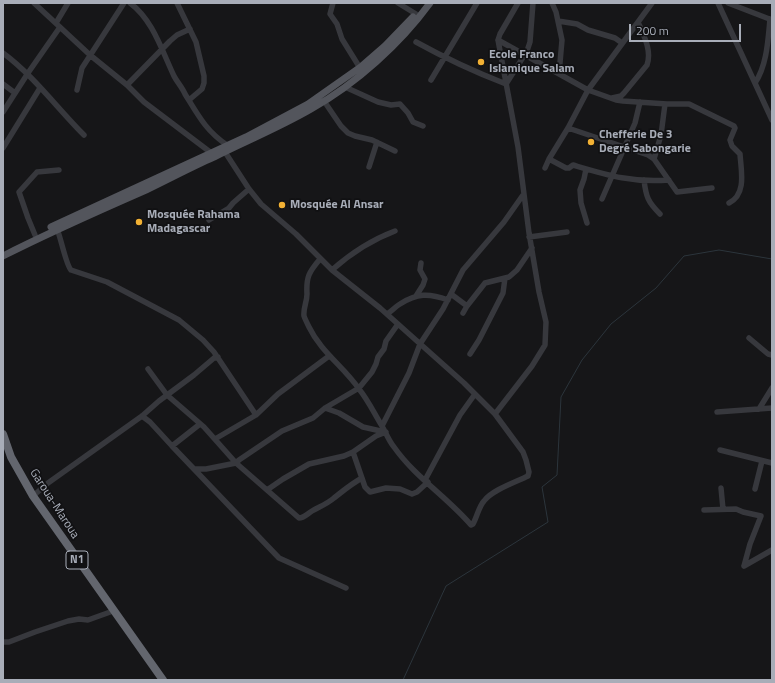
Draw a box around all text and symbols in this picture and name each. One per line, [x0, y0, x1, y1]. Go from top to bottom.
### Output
scale bar [631, 16, 743, 42]
text: 200 m [636, 21, 669, 40]
place label: Ecole Franco Islamique Salam [489, 48, 575, 76]
marker: Ecole Franco Islamique Salam [476, 57, 486, 67]
place label: Chefferie De 3 Degré Sabongarie [599, 128, 691, 156]
marker: Chefferie De 3 Degré Sabongarie [586, 137, 596, 147]
place label: Mosquée Al Ansar [290, 198, 384, 212]
marker: Mosquée Al Ansar [277, 200, 287, 210]
place label: Mosquée Rahama Madagascar [147, 208, 240, 236]
marker: Mosquée Rahama Madagascar [134, 217, 144, 227]
street label: Garoua-Maroua [26, 466, 82, 542]
road number: N1 [66, 551, 88, 569]

